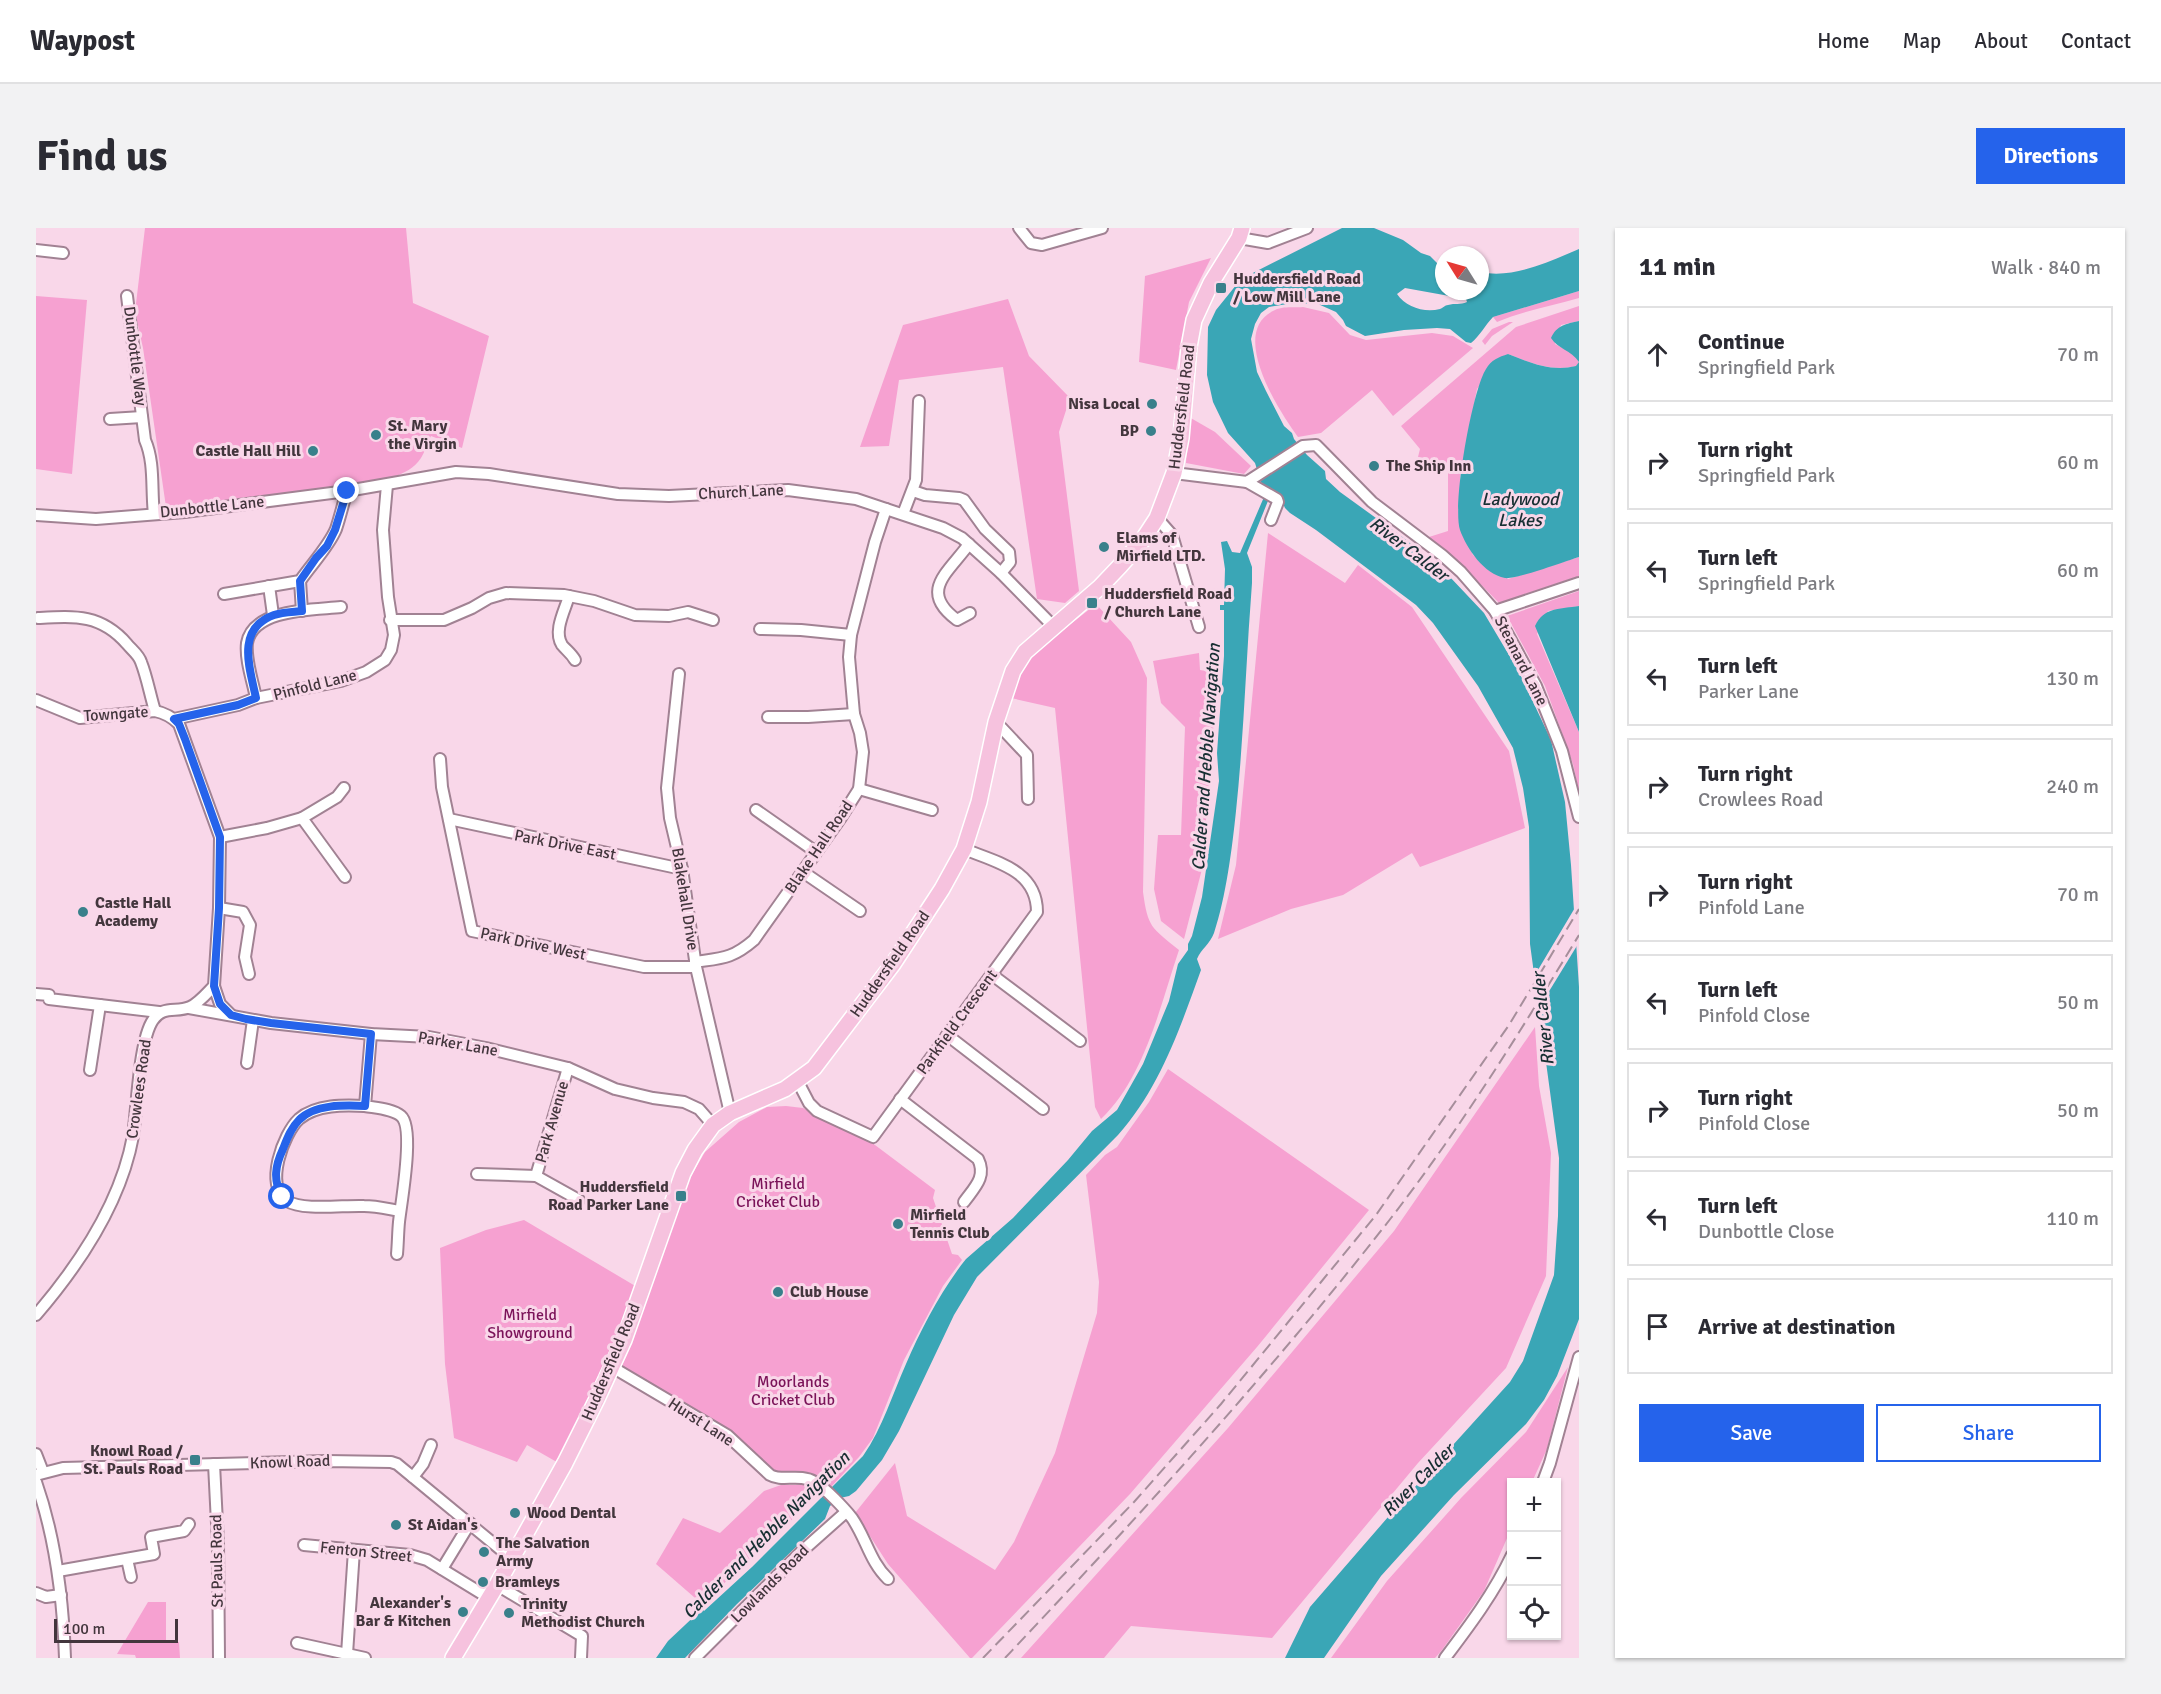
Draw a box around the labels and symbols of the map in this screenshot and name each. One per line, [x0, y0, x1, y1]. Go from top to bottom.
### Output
north arrow [1435, 246, 1489, 300]
place label: Huddersfield Road / Low Mill Lane [1233, 269, 1361, 307]
marker: Huddersfield Road / Low Mill Lane [1214, 281, 1228, 295]
street label: Dunbottle Way [119, 305, 151, 407]
street label: Huddersfield Road [1164, 343, 1200, 471]
place label: Nisa Local [1068, 394, 1140, 414]
marker: Nisa Local [1145, 397, 1159, 411]
place label: St. Mary the Virgin [387, 416, 457, 454]
place label: BP [1120, 421, 1139, 441]
marker: BP [1144, 424, 1158, 438]
marker: St. Mary the Virgin [369, 428, 383, 442]
place label: Castle Hall Hill [195, 441, 301, 461]
marker: Castle Hall Hill [306, 444, 320, 458]
place label: The Ship Inn [1386, 456, 1472, 476]
marker: The Ship Inn [1367, 459, 1381, 473]
route end [333, 477, 359, 503]
street label: Church Lane [698, 480, 784, 504]
water label: Ladywood Lakes [1481, 488, 1561, 531]
street label: Dunbottle Lane [159, 492, 265, 522]
water label: River Calder [1365, 512, 1455, 587]
place label: Elams of Mirfield LTD. [1116, 528, 1206, 566]
marker: Elams of Mirfield LTD. [1097, 540, 1111, 554]
place label: Huddersfield Road / Church Lane [1104, 584, 1232, 622]
marker: Huddersfield Road / Church Lane [1085, 596, 1099, 610]
street label: Steanard Lane [1490, 613, 1552, 709]
water label: Calder and Hebble Navigation [1187, 641, 1225, 871]
street label: Pinfold Lane [271, 665, 359, 705]
street label: Towngate [83, 702, 149, 726]
street label: Blake Hall Road [781, 797, 857, 897]
street label: Park Drive East [512, 825, 618, 865]
street label: Blakehall Drive [667, 846, 703, 952]
place label: Castle Hall Academy [95, 893, 171, 931]
marker: Castle Hall Academy [76, 905, 90, 919]
street label: Huddersfield Road [846, 907, 934, 1021]
street label: Park Drive West [479, 923, 588, 965]
street label: Parkfield Crescent [912, 965, 1002, 1078]
water label: River Calder [1527, 969, 1559, 1067]
street label: Parker Lane [416, 1027, 500, 1061]
street label: Crowlees Road [122, 1038, 156, 1140]
street label: Park Avenue [531, 1079, 573, 1165]
park label: Mirfield Cricket Club [736, 1174, 820, 1212]
place label: Huddersfield Road Parker Lane [548, 1177, 669, 1215]
route start [268, 1183, 294, 1209]
marker: Huddersfield Road Parker Lane [674, 1189, 688, 1203]
place label: Mirfield Tennis Club [910, 1205, 990, 1243]
marker: Mirfield Tennis Club [891, 1217, 905, 1231]
place label: Club House [790, 1282, 869, 1302]
marker: Club House [771, 1285, 785, 1299]
street label: Huddersfield Road [577, 1300, 645, 1424]
park label: Mirfield Showground [487, 1305, 573, 1343]
park label: Moorlands Cricket Club [751, 1372, 835, 1410]
street label: Hurst Lane [664, 1393, 738, 1451]
water label: River Calder [1377, 1438, 1460, 1521]
place label: Knowl Road / St. Pauls Road [84, 1441, 184, 1479]
water label: Calder and Hebble Navigation [678, 1446, 855, 1623]
street label: Knowl Road [249, 1451, 331, 1473]
marker: Knowl Road / St. Pauls Road [188, 1453, 202, 1467]
place label: Wood Dental [527, 1503, 616, 1523]
marker: Wood Dental [508, 1506, 522, 1520]
street label: St Pauls Road [206, 1514, 228, 1608]
place label: St Aidan's [408, 1515, 478, 1535]
marker: St Aidan's [389, 1518, 403, 1532]
place label: The Salvation Army [496, 1533, 590, 1571]
street label: Fenton Street [319, 1537, 413, 1567]
street label: Lowlands Road [727, 1541, 813, 1627]
marker: The Salvation Army [477, 1545, 491, 1559]
place label: Bramleys [495, 1572, 560, 1592]
marker: Bramleys [476, 1575, 490, 1589]
place label: Alexander's Bar & Kitchen [356, 1593, 451, 1631]
place label: Trinity Methodist Church [521, 1594, 645, 1632]
marker: Alexander's Bar & Kitchen [456, 1605, 470, 1619]
marker: Trinity Methodist Church [502, 1606, 516, 1620]
scale bar [54, 1616, 178, 1644]

